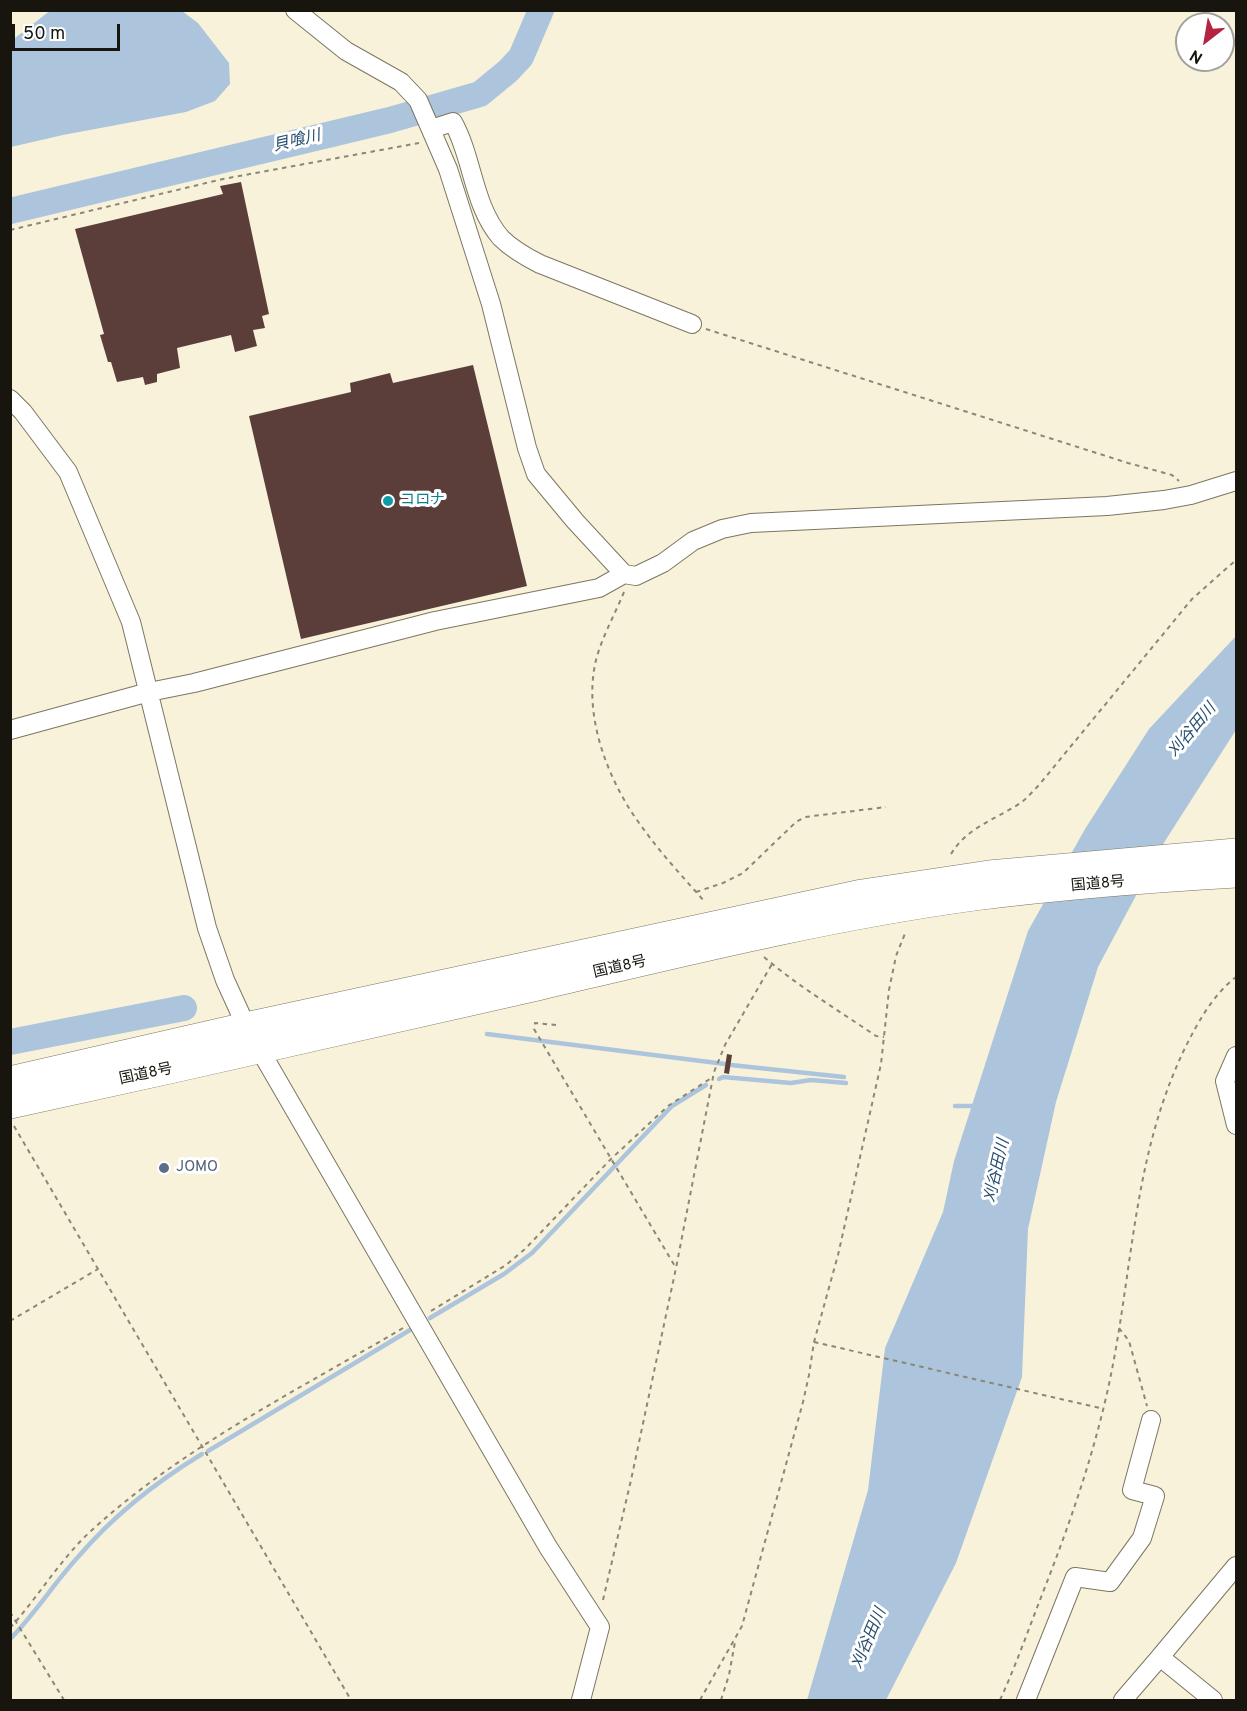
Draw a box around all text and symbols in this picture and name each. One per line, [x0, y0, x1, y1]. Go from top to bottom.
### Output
scale bar [15, 12, 123, 50]
north arrow [1175, 12, 1235, 72]
text: 50 m [23, 23, 65, 46]
text: N [1187, 44, 1207, 67]
water label: 貝喰川 [271, 127, 323, 157]
place label: コロナ [400, 492, 445, 510]
marker: コロナ [381, 494, 395, 508]
water label: 刈谷田川 [1165, 700, 1221, 762]
street label: 国道8号 [1070, 874, 1126, 896]
street label: 国道8号 [592, 953, 648, 983]
street label: 国道8号 [118, 1061, 174, 1089]
water label: 刈谷田川 [981, 1138, 1015, 1204]
place label: JOMO [176, 1159, 218, 1177]
marker: JOMO [157, 1161, 171, 1175]
water label: 刈谷田川 [849, 1606, 891, 1672]

